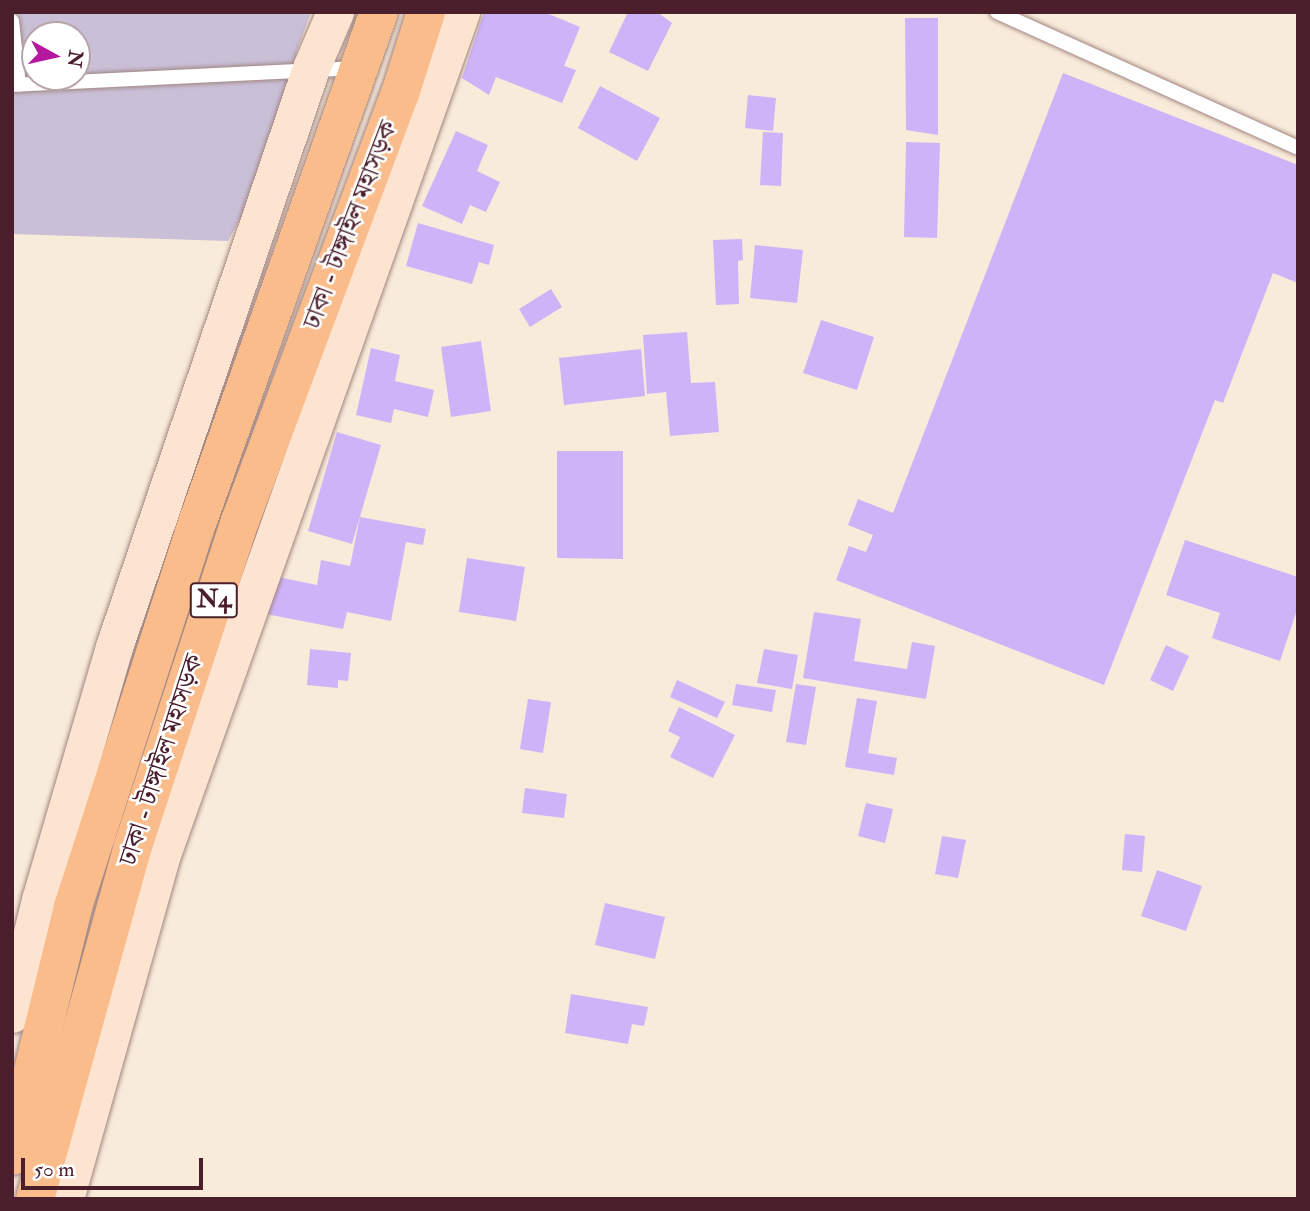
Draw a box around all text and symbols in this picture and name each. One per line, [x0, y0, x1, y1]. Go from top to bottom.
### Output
north arrow [21, 21, 91, 91]
text: N [62, 49, 88, 69]
street label: ঢাকা - টাঙ্গাইল মহাসড়ক [297, 117, 405, 333]
road number: N4 [190, 580, 238, 620]
street label: ঢাকা - টাঙ্গাইল মহাসড়ক [113, 651, 211, 869]
scale bar [24, 1144, 206, 1188]
text: 50 m [34, 1156, 75, 1183]

